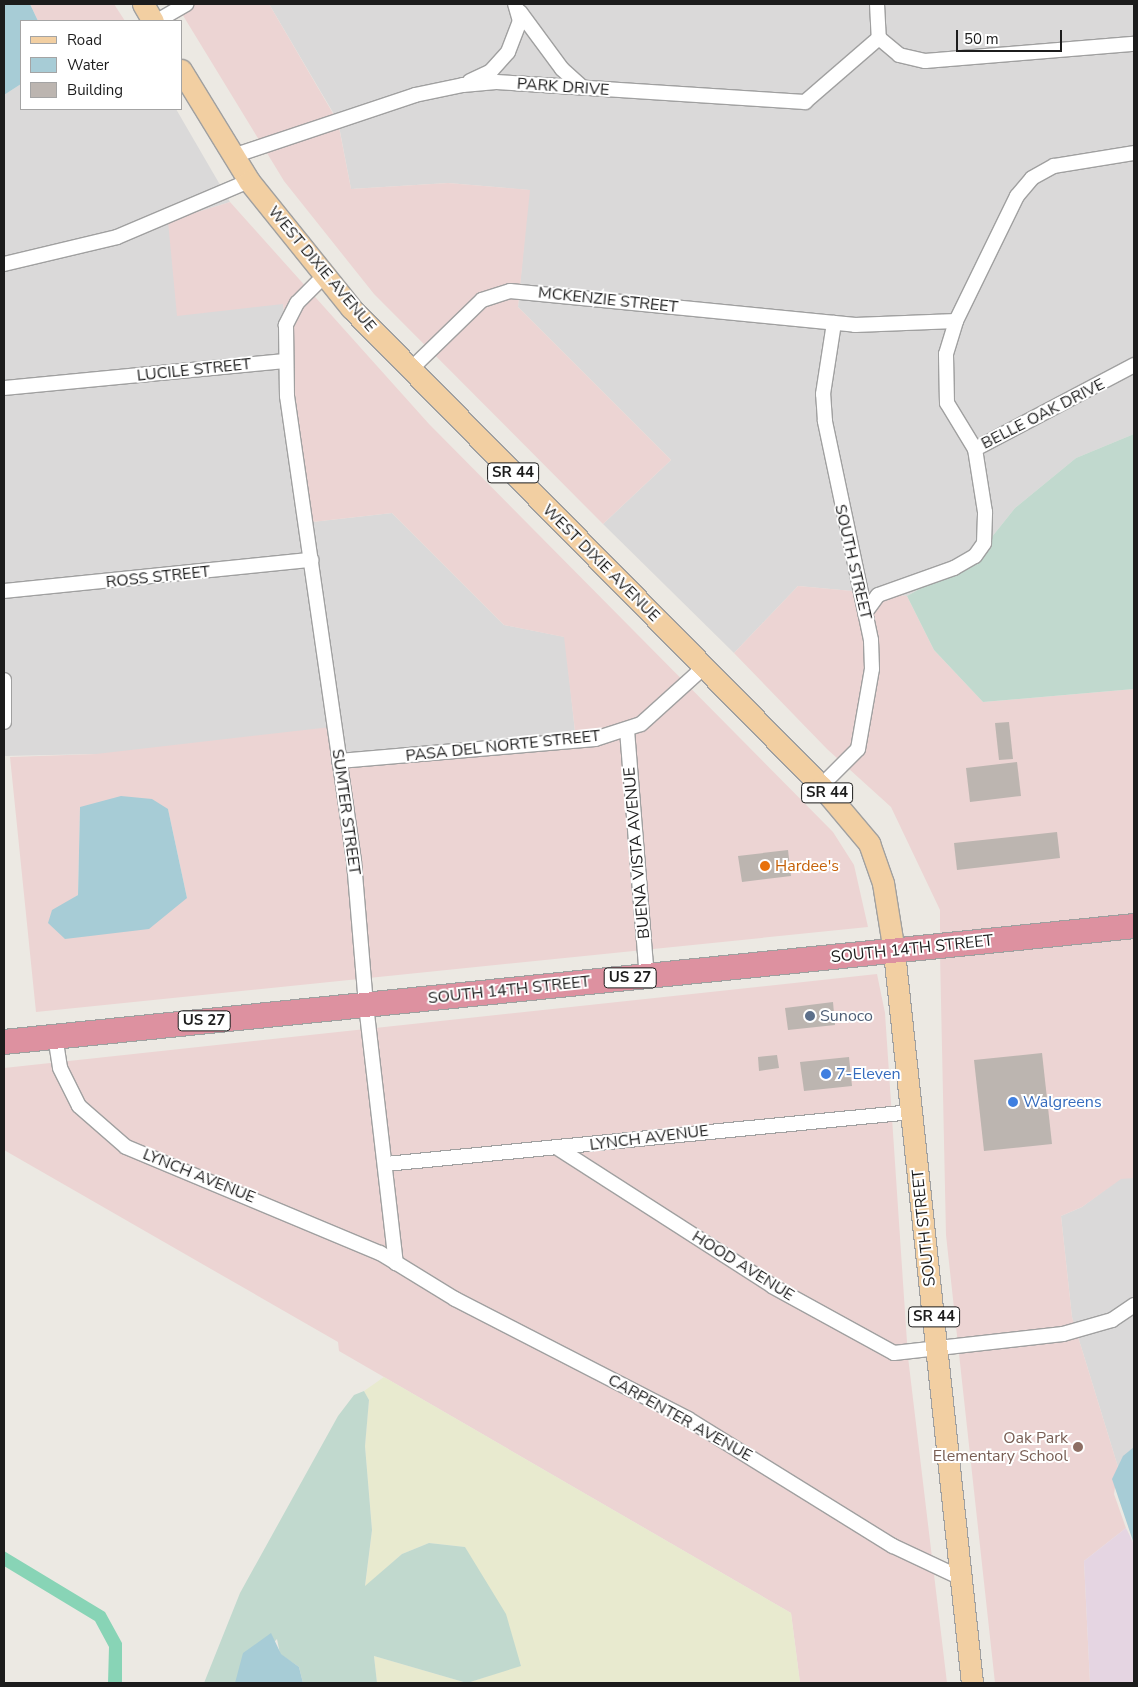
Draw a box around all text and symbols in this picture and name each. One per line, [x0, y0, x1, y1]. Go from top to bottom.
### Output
legend [20, 20, 182, 110]
scale bar [958, 20, 1064, 52]
text: 50 m [964, 29, 999, 49]
text: Road [67, 30, 102, 50]
text: Water [67, 55, 109, 75]
street label: PARK DRIVE [516, 74, 610, 100]
text: Building [67, 80, 123, 100]
street label: WEST DIXIE AVENUE [264, 202, 380, 336]
street label: MCKENZIE STREET [537, 283, 679, 317]
street label: LUCILE STREET [136, 354, 252, 386]
street label: BELLE OAK DRIVE [978, 375, 1108, 453]
road number: SR 44 [487, 460, 539, 486]
street label: WEST DIXIE AVENUE [538, 500, 664, 626]
street label: SOUTH STREET [830, 503, 876, 621]
street label: ROSS STREET [105, 562, 211, 592]
street label: PASA DEL NORTE STREET [405, 726, 601, 766]
street label: SUMTER STREET [328, 748, 364, 876]
street label: BUENA VISTA AVENUE [620, 766, 654, 940]
road number: SR 44 [801, 780, 853, 806]
place label: Hardee's [775, 856, 839, 876]
marker: Hardee's [759, 860, 771, 872]
street label: SOUTH 14TH STREET [830, 931, 994, 967]
road number: US 27 [602, 966, 658, 990]
street label: SOUTH 14TH STREET [427, 972, 591, 1008]
place label: Sunoco [820, 1006, 873, 1026]
road number: US 27 [176, 1008, 232, 1034]
marker: Sunoco [804, 1010, 816, 1022]
place label: 7-Eleven [836, 1064, 900, 1084]
marker: 7-Eleven [820, 1068, 832, 1080]
place label: Walgreens [1023, 1092, 1102, 1112]
marker: Walgreens [1007, 1096, 1019, 1108]
street label: LYNCH AVENUE [589, 1121, 709, 1155]
street label: LYNCH AVENUE [140, 1145, 258, 1207]
street label: SOUTH STREET [908, 1168, 940, 1288]
street label: HOOD AVENUE [688, 1227, 798, 1305]
road number: SR 44 [908, 1304, 960, 1330]
street label: CARPENTER AVENUE [605, 1370, 755, 1466]
place label: Oak Park Elementary School [933, 1428, 1068, 1466]
marker: Oak Park Elementary School [1072, 1441, 1084, 1453]

